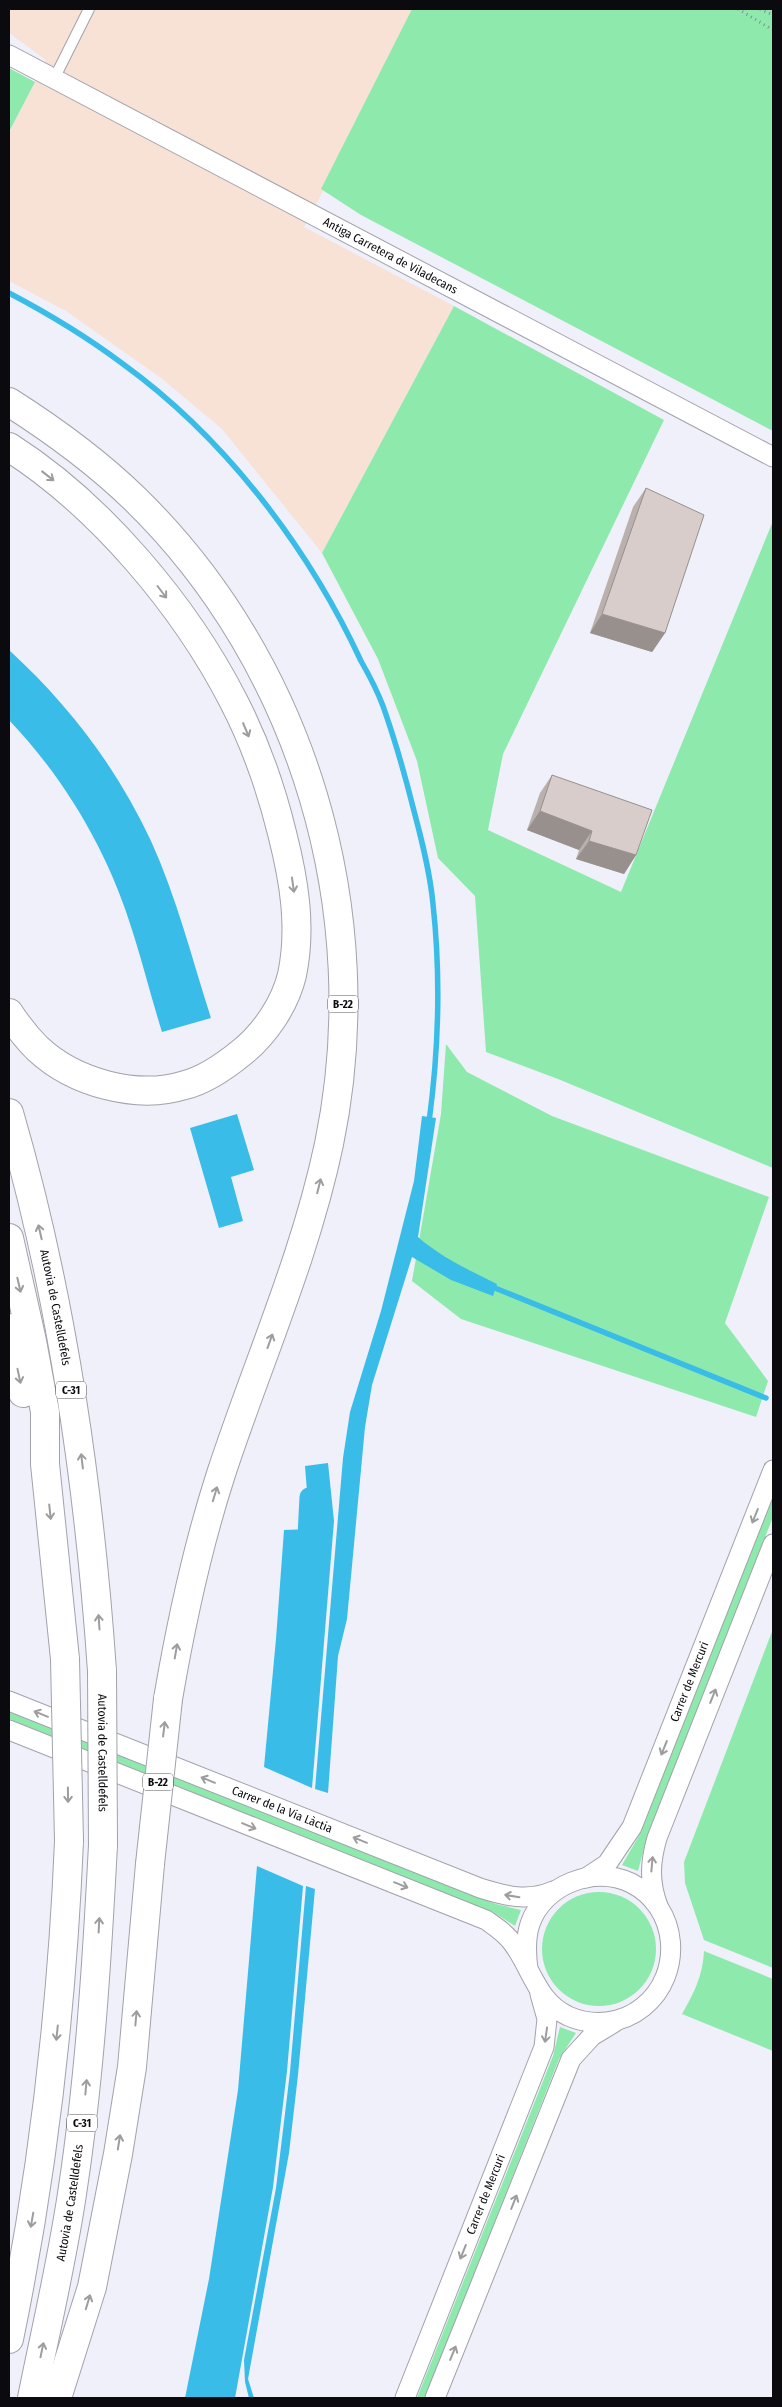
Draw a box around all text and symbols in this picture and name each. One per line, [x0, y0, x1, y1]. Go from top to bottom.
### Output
street label: Antiga Carretera de Viladecans [321, 215, 460, 297]
one-way arrow [41, 471, 54, 482]
one-way arrow [156, 585, 167, 598]
one-way arrow [241, 722, 251, 737]
one-way arrow [288, 876, 298, 892]
road number: B-22 [328, 996, 358, 1012]
one-way arrow [315, 1178, 324, 1194]
one-way arrow [35, 1225, 45, 1241]
street label: Autovia de Castelldefels [37, 1248, 73, 1367]
one-way arrow [15, 1277, 24, 1293]
one-way arrow [266, 1333, 275, 1349]
one-way arrow [15, 1367, 24, 1383]
road number: C-31 [56, 1382, 86, 1398]
one-way arrow [77, 1453, 87, 1469]
one-way arrow [211, 1486, 221, 1502]
one-way arrow [45, 1504, 55, 1520]
one-way arrow [750, 1508, 760, 1523]
one-way arrow [94, 1615, 103, 1631]
street label: Carrer de Mercuri [667, 1640, 711, 1724]
one-way arrow [171, 1643, 181, 1659]
one-way arrow [710, 1688, 719, 1703]
street label: Autovia de Castelldefels [95, 1694, 110, 1812]
one-way arrow [34, 1709, 49, 1718]
one-way arrow [159, 1721, 169, 1737]
one-way arrow [658, 1740, 668, 1755]
road number: B-22 [143, 1774, 173, 1790]
one-way arrow [201, 1775, 217, 1784]
street label: Carrer de la Via Làctia [230, 1783, 335, 1836]
one-way arrow [63, 1786, 73, 1803]
one-way arrow [242, 1822, 257, 1831]
one-way arrow [352, 1835, 368, 1844]
one-way arrow [647, 1856, 656, 1872]
one-way arrow [393, 1882, 408, 1891]
one-way arrow [504, 1890, 520, 1900]
one-way arrow [94, 1917, 103, 1933]
one-way arrow [131, 2011, 141, 2027]
one-way arrow [52, 2025, 62, 2041]
one-way arrow [541, 2026, 551, 2042]
one-way arrow [81, 2079, 91, 2095]
road number: C-31 [67, 2114, 97, 2132]
one-way arrow [115, 2135, 125, 2151]
street label: Autovia de Castelldefels [54, 2144, 86, 2262]
street label: Carrer de Mercuri [463, 2152, 508, 2236]
one-way arrow [509, 2195, 519, 2210]
one-way arrow [26, 2212, 36, 2228]
one-way arrow [458, 2244, 468, 2259]
one-way arrow [83, 2294, 93, 2310]
one-way arrow [37, 2343, 47, 2359]
one-way arrow [449, 2346, 459, 2361]

